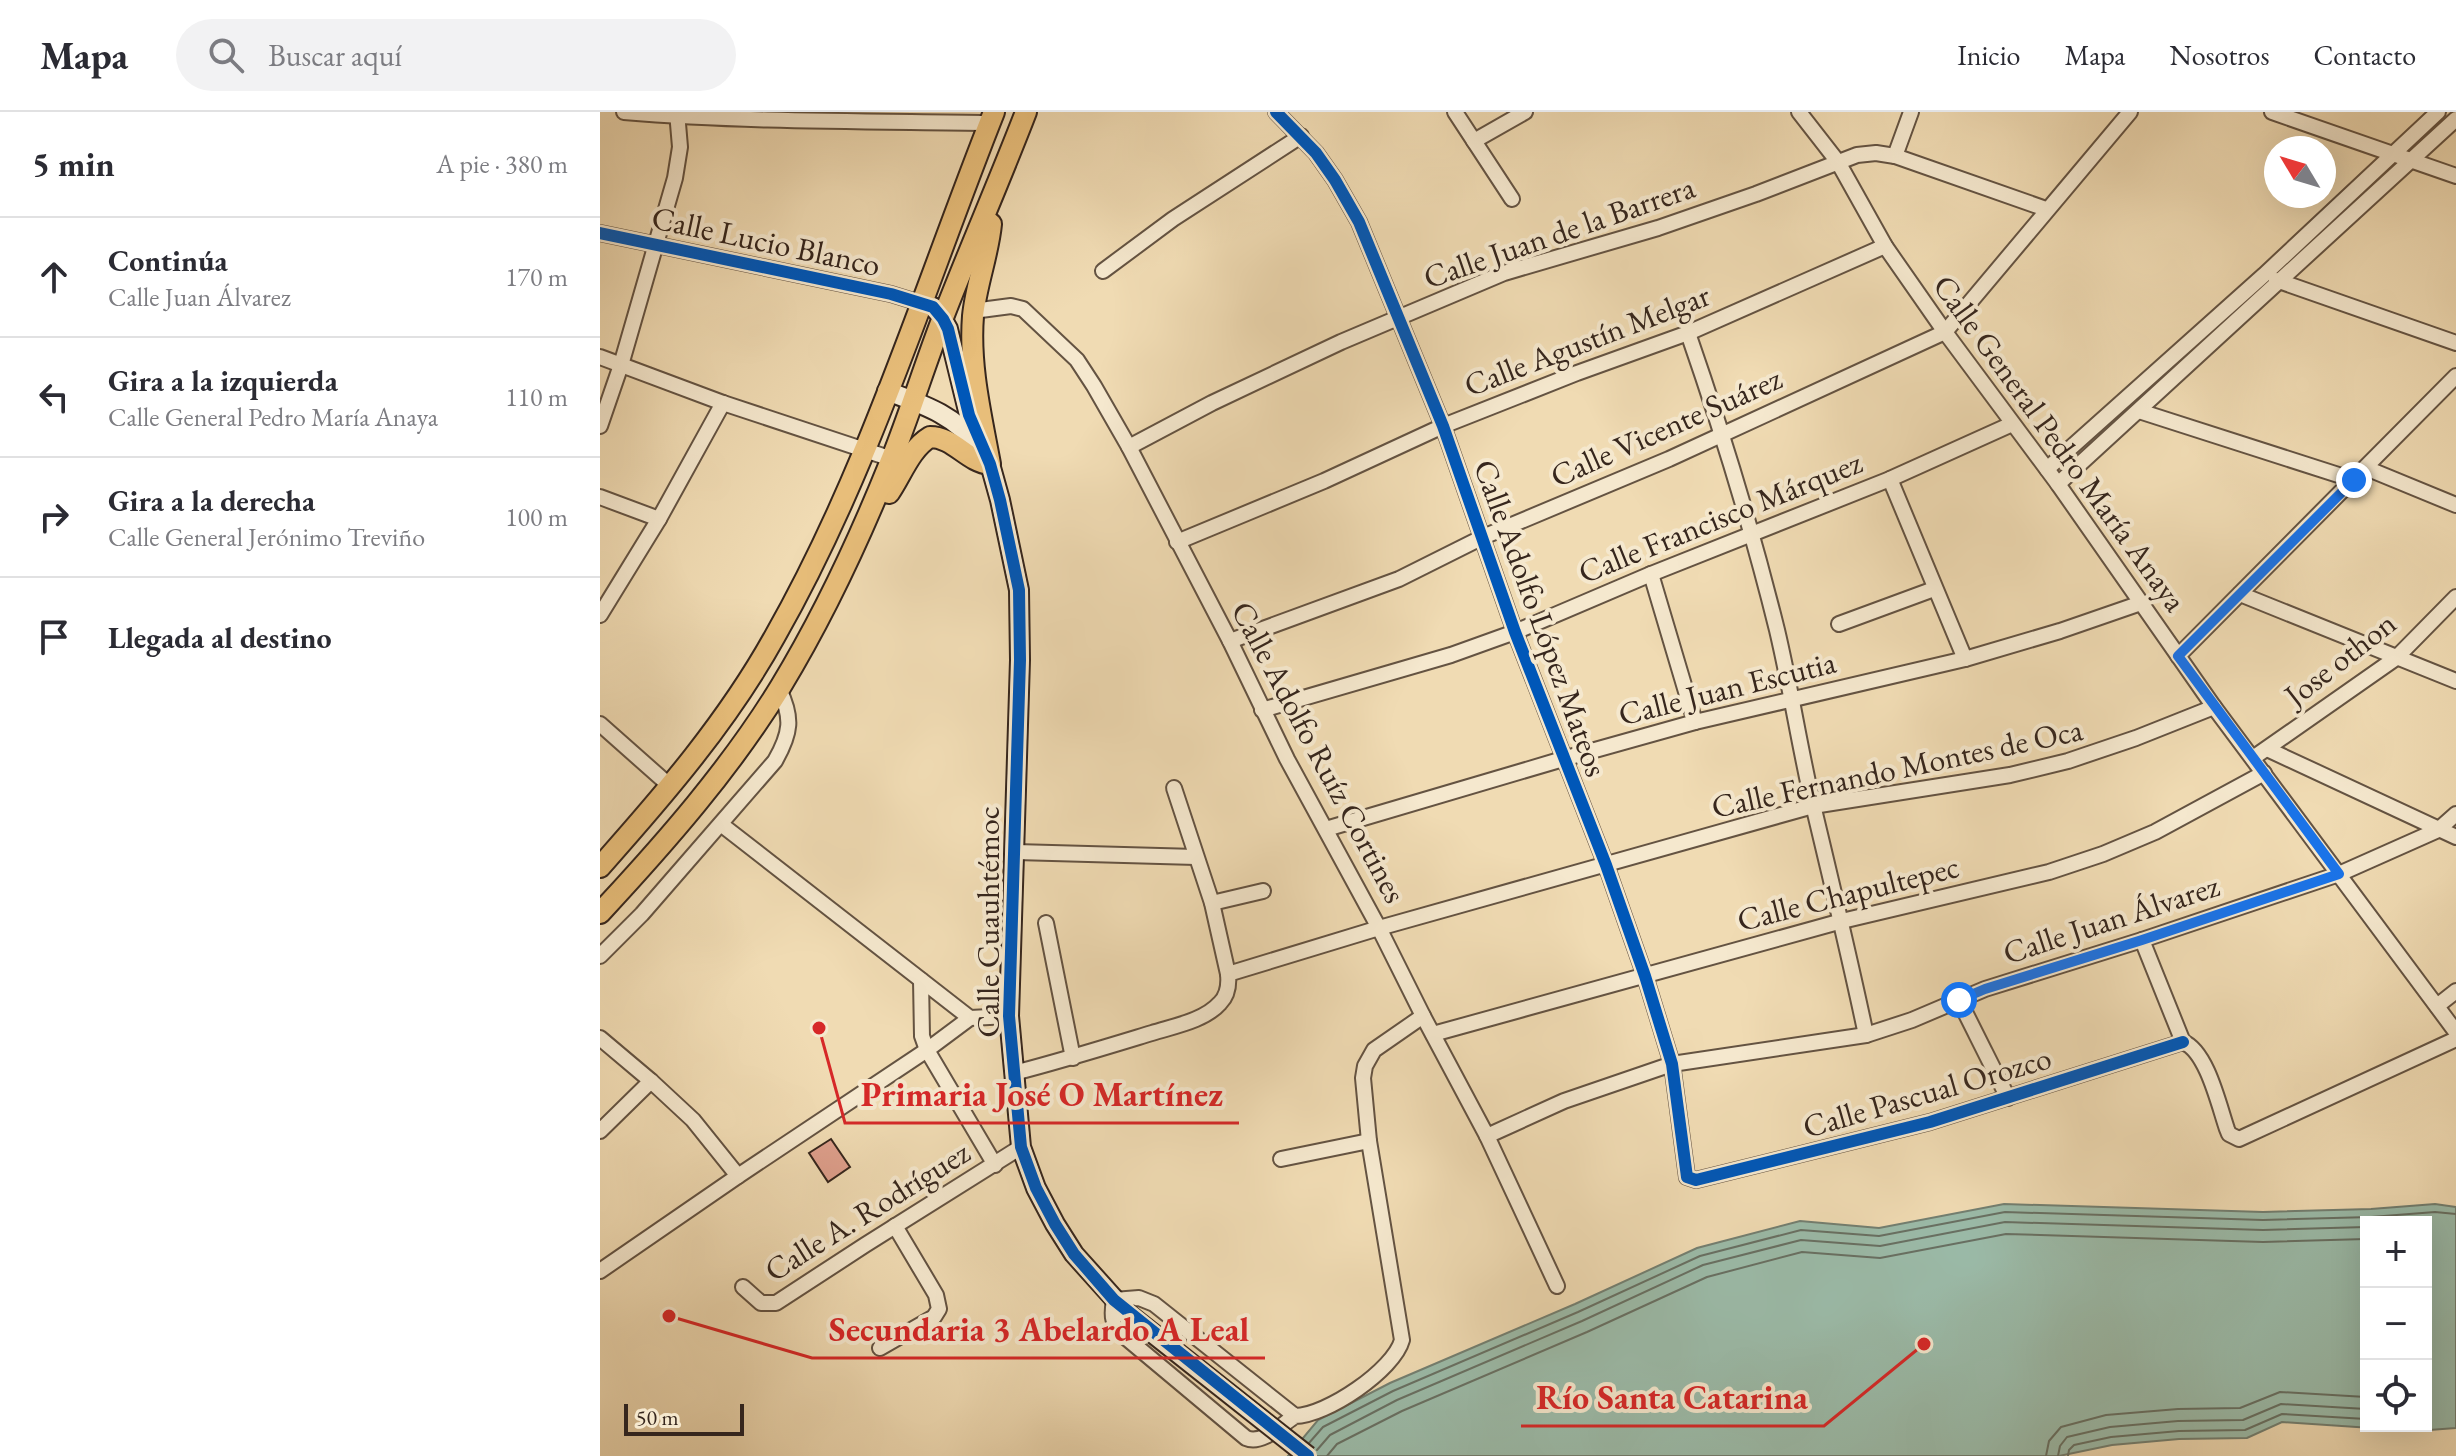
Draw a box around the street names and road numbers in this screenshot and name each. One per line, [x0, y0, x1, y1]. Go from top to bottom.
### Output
street label: Calle Juan de la Barrera [1418, 166, 1700, 298]
street label: Calle Lucio Blanco [648, 196, 884, 286]
street label: Calle General Pedro María Anaya [1924, 266, 2197, 620]
street label: Calle Agustín Melgar [1458, 274, 1716, 406]
street label: Calle Vicente Suárez [1544, 357, 1788, 497]
street label: Calle Francisco Márquez [1572, 441, 1868, 593]
street label: Calle Adolfo López Mateos [1464, 454, 1618, 782]
street label: Calle Adolfo Ruíz Cortines [1222, 594, 1416, 910]
street label: Jose othon [2273, 602, 2405, 718]
street label: Calle Juan Escutia [1614, 641, 1840, 735]
street label: Calle Fernando Montes de Oca [1708, 708, 2087, 828]
street label: Calle Cuauhtémoc [967, 806, 1009, 1038]
street label: Calle Chapultepec [1733, 845, 1963, 941]
street label: Calle Juan Álvarez [1998, 864, 2224, 974]
street label: Calle Pascual Orozco [1798, 1036, 2056, 1148]
street label: Calle A. Rodríguez [757, 1131, 977, 1291]

